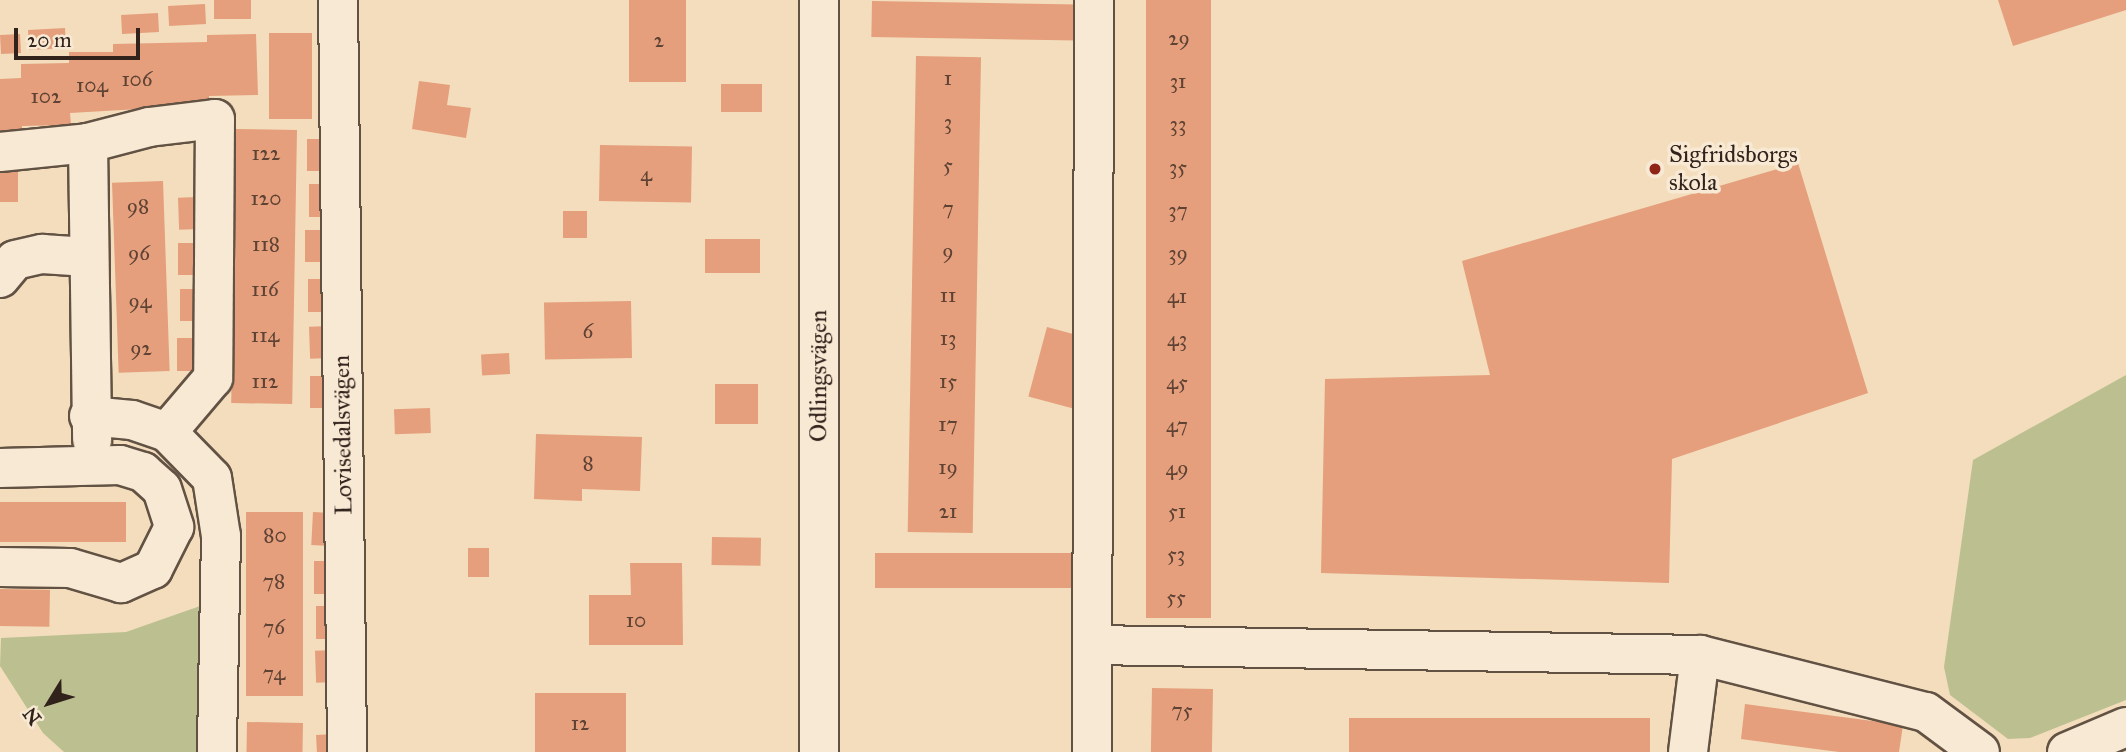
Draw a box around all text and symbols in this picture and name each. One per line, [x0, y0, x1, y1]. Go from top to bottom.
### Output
scale bar [18, 14, 144, 58]
house number: 29 [1168, 25, 1190, 51]
text: 20 m [27, 27, 72, 53]
house number: 2 [654, 27, 664, 53]
house number: 1 [944, 65, 952, 91]
house number: 106 [121, 66, 153, 92]
house number: 31 [1170, 68, 1186, 94]
house number: 104 [76, 72, 108, 98]
house number: 102 [31, 83, 61, 109]
house number: 3 [944, 109, 952, 135]
house number: 33 [1170, 111, 1186, 137]
house number: 122 [252, 140, 280, 166]
place label: Sigfridsborgs skola [1669, 141, 1798, 197]
house number: 5 [943, 152, 953, 178]
house number: 35 [1169, 154, 1187, 180]
house number: 4 [640, 161, 652, 187]
marker: Sigfridsborgs skola [1647, 161, 1663, 177]
house number: 120 [251, 185, 281, 211]
house number: 98 [127, 193, 149, 219]
house number: 7 [942, 195, 954, 221]
house number: 37 [1168, 197, 1188, 223]
house number: 118 [252, 231, 280, 257]
house number: 9 [942, 238, 954, 264]
house number: 96 [128, 240, 150, 266]
house number: 39 [1168, 240, 1188, 266]
house number: 116 [251, 276, 279, 302]
house number: 11 [940, 282, 956, 308]
house number: 41 [1167, 283, 1187, 309]
house number: 94 [129, 288, 151, 314]
street label: Odlingsvägen [805, 310, 833, 442]
house number: 6 [583, 318, 593, 344]
house number: 114 [251, 322, 279, 348]
house number: 13 [940, 325, 956, 351]
house number: 43 [1167, 326, 1187, 352]
house number: 92 [130, 335, 152, 361]
street label: Lovisedalsvägen [327, 355, 359, 515]
house number: 112 [252, 368, 278, 394]
house number: 15 [939, 368, 957, 394]
house number: 45 [1166, 369, 1188, 395]
house number: 17 [938, 411, 958, 437]
house number: 47 [1166, 412, 1188, 438]
house number: 8 [582, 450, 594, 476]
house number: 19 [938, 454, 958, 480]
house number: 49 [1166, 455, 1188, 481]
house number: 21 [939, 498, 957, 524]
house number: 51 [1168, 498, 1186, 524]
house number: 80 [263, 522, 287, 548]
house number: 53 [1167, 541, 1185, 567]
house number: 78 [263, 568, 285, 594]
house number: 55 [1166, 584, 1186, 610]
house number: 10 [626, 607, 646, 633]
house number: 76 [263, 614, 285, 640]
house number: 74 [263, 660, 285, 686]
north arrow [14, 668, 84, 738]
house number: 75 [1172, 697, 1192, 723]
text: N [18, 703, 46, 730]
house number: 12 [571, 710, 589, 736]

